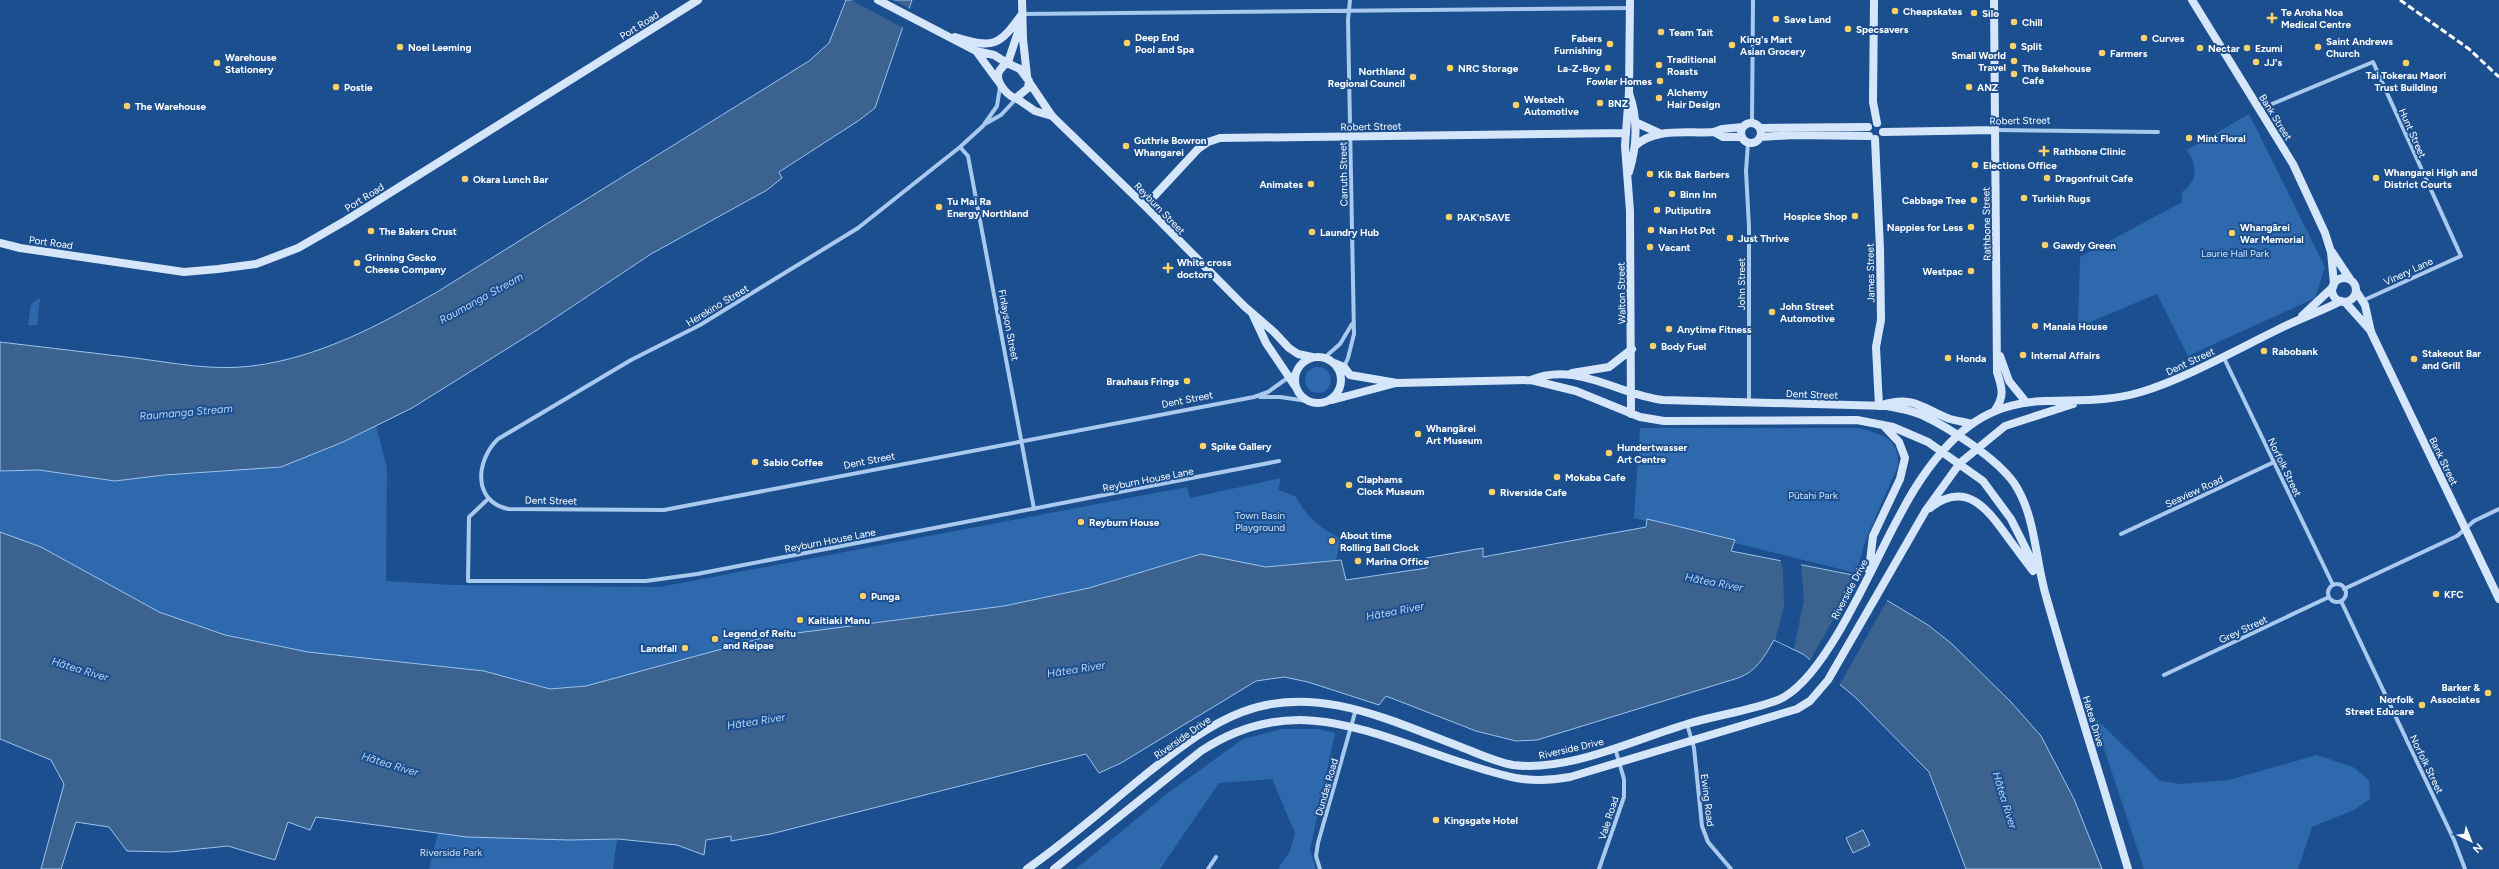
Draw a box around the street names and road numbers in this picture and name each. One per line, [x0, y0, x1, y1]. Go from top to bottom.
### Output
street label: Port Road [617, 8, 662, 43]
street label: Bank Street [2256, 92, 2295, 143]
street label: Hunt Street [2396, 106, 2429, 160]
street label: Robert Street [1989, 113, 2051, 128]
street label: Robert Street [1340, 119, 1402, 134]
street label: Carruth Street [1336, 141, 1351, 206]
street label: Reyburn Street [1131, 179, 1188, 237]
street label: Port Road [342, 180, 387, 215]
street label: Rathbone Street [1979, 187, 1994, 261]
street label: Port Road [28, 233, 74, 252]
street label: James Street [1863, 243, 1878, 303]
street label: Vinery Lane [2382, 254, 2435, 288]
street label: John Street [1735, 257, 1748, 310]
street label: Walton Street [1614, 262, 1629, 324]
street label: Herekino Street [684, 282, 751, 329]
street label: Finlayson Street [995, 288, 1022, 362]
street label: Dent Street [2164, 344, 2217, 378]
street label: Dent Street [1786, 387, 1838, 402]
street label: Dent Street [1160, 388, 1214, 411]
street label: Bank Street [2426, 435, 2461, 488]
street label: Norfolk Street [2265, 436, 2304, 499]
street label: Dent Street [842, 449, 896, 472]
street label: Reyburn House Lane [1101, 464, 1195, 495]
street label: Seaview Road [2163, 472, 2226, 511]
street label: Dent Street [525, 494, 577, 507]
street label: Reyburn House Lane [783, 525, 877, 556]
street label: Riverside Drive [1828, 556, 1871, 622]
street label: Grey Street [2217, 612, 2270, 646]
street label: Hatea Drive [2080, 694, 2108, 749]
street label: Riverside Drive [1151, 713, 1214, 762]
street label: Norfolk Street [2407, 733, 2446, 796]
street label: Riverside Drive [1537, 735, 1605, 762]
street label: Dundas Road [1312, 757, 1341, 817]
street label: Ewing Road [1698, 773, 1717, 827]
street label: Vale Road [1595, 795, 1622, 841]

